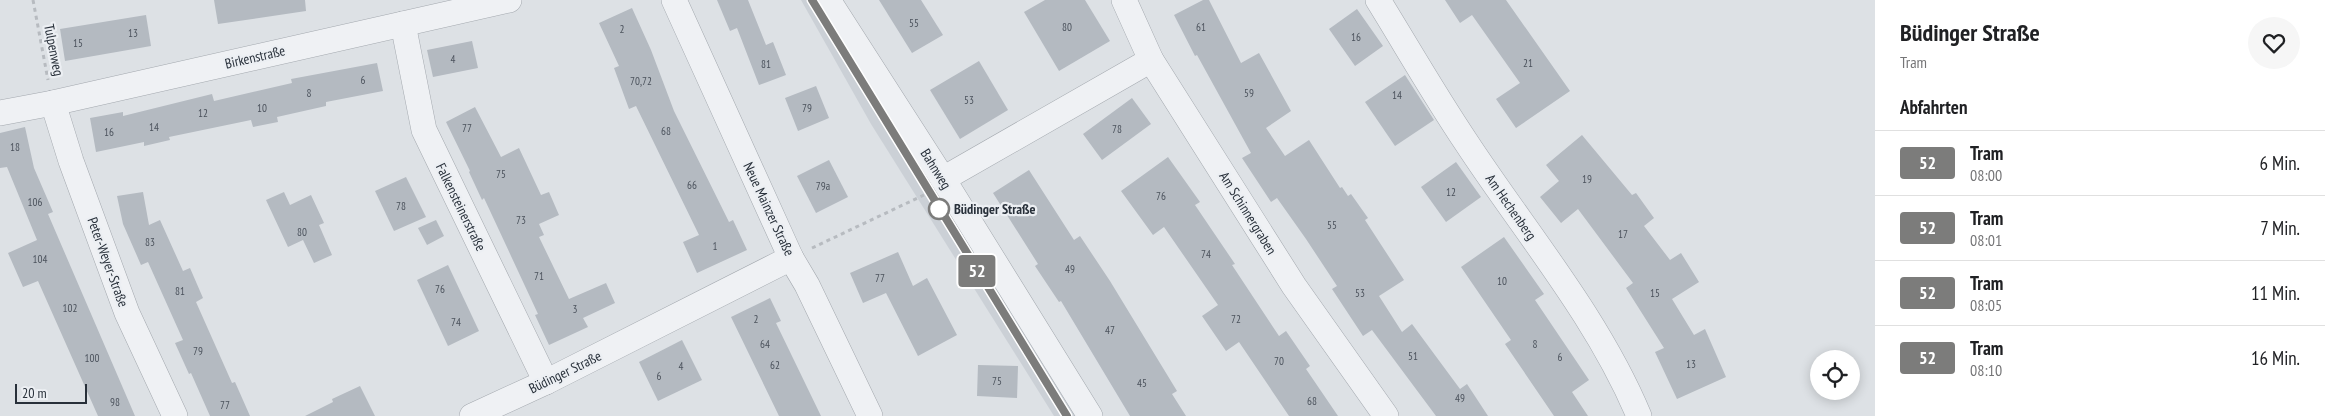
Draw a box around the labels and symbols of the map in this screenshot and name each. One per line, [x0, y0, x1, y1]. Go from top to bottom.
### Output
house number: 55 [909, 16, 919, 30]
house number: 80 [1062, 20, 1072, 34]
house number: 61 [1196, 20, 1206, 34]
house number: 2 [620, 22, 625, 36]
street label: Tulpenweg [40, 23, 68, 77]
house number: 13 [128, 26, 138, 40]
house number: 16 [1351, 30, 1361, 44]
house number: 15 [73, 36, 83, 50]
street label: Birkenstraße [223, 41, 287, 73]
house number: 4 [451, 52, 456, 66]
house number: 21 [1523, 56, 1533, 70]
house number: 81 [761, 57, 771, 71]
house number: 6 [361, 73, 366, 87]
house number: 70,72 [630, 74, 652, 88]
house number: 8 [307, 86, 312, 100]
house number: 59 [1244, 86, 1254, 100]
house number: 14 [1392, 88, 1402, 102]
house number: 53 [964, 93, 974, 107]
house number: 10 [257, 101, 267, 115]
house number: 79 [802, 101, 812, 115]
house number: 12 [198, 106, 208, 120]
house number: 14 [149, 120, 159, 134]
house number: 77 [462, 121, 472, 135]
house number: 78 [1112, 122, 1122, 136]
house number: 68 [661, 124, 671, 138]
house number: 16 [104, 125, 114, 139]
house number: 18 [10, 140, 20, 154]
street label: Bahnweg [917, 145, 955, 193]
street label: Neue Mainzer Straße [739, 159, 799, 259]
street label: Falkensteinerstraße [432, 160, 490, 254]
house number: 75 [496, 167, 506, 181]
street label: Am Schinnergraben [1215, 168, 1281, 258]
street label: Am Hechenberg [1482, 170, 1540, 244]
house number: 19 [1582, 172, 1592, 186]
house number: 66 [687, 178, 697, 192]
house number: 79a [816, 179, 830, 193]
house number: 12 [1446, 185, 1456, 199]
house number: 76 [1156, 189, 1166, 203]
house number: 106 [28, 195, 42, 209]
marker: Büdinger Straße [928, 198, 950, 220]
house number: 78 [396, 199, 406, 213]
place label: Büdinger Straße [954, 200, 1036, 218]
house number: 73 [516, 213, 526, 227]
street label: Peter-Weyer-Straße [83, 215, 133, 310]
house number: 55 [1327, 218, 1337, 232]
house number: 80 [297, 225, 307, 239]
house number: 17 [1618, 227, 1628, 241]
house number: 83 [145, 235, 155, 249]
house number: 1 [713, 239, 718, 253]
house number: 74 [1201, 247, 1211, 261]
house number: 104 [33, 252, 47, 266]
line badge: 52 [954, 255, 1000, 287]
house number: 49 [1065, 262, 1075, 276]
house number: 71 [534, 269, 544, 283]
house number: 77 [875, 271, 885, 285]
house number: 10 [1497, 274, 1507, 288]
house number: 76 [435, 282, 445, 296]
house number: 81 [175, 284, 185, 298]
house number: 53 [1355, 286, 1365, 300]
house number: 15 [1650, 286, 1660, 300]
house number: 102 [63, 301, 77, 315]
house number: 3 [573, 302, 578, 316]
house number: 2 [754, 312, 759, 326]
house number: 72 [1231, 312, 1241, 326]
house number: 74 [451, 315, 461, 329]
house number: 47 [1105, 323, 1115, 337]
house number: 64 [760, 337, 770, 351]
house number: 8 [1533, 337, 1538, 351]
house number: 79 [193, 344, 203, 358]
street label: Büdinger Straße [526, 347, 604, 397]
house number: 51 [1408, 349, 1418, 363]
house number: 6 [1558, 350, 1563, 364]
house number: 100 [85, 351, 99, 365]
house number: 70 [1274, 354, 1284, 368]
house number: 13 [1686, 357, 1696, 371]
house number: 62 [770, 358, 780, 372]
house number: 4 [679, 359, 684, 373]
house number: 6 [657, 369, 662, 383]
house number: 75 [992, 374, 1002, 388]
house number: 45 [1137, 376, 1147, 390]
scale bar [15, 381, 88, 404]
house number: 49 [1455, 391, 1465, 405]
house number: 68 [1307, 394, 1317, 408]
house number: 98 [110, 395, 120, 409]
house number: 77 [220, 398, 230, 412]

